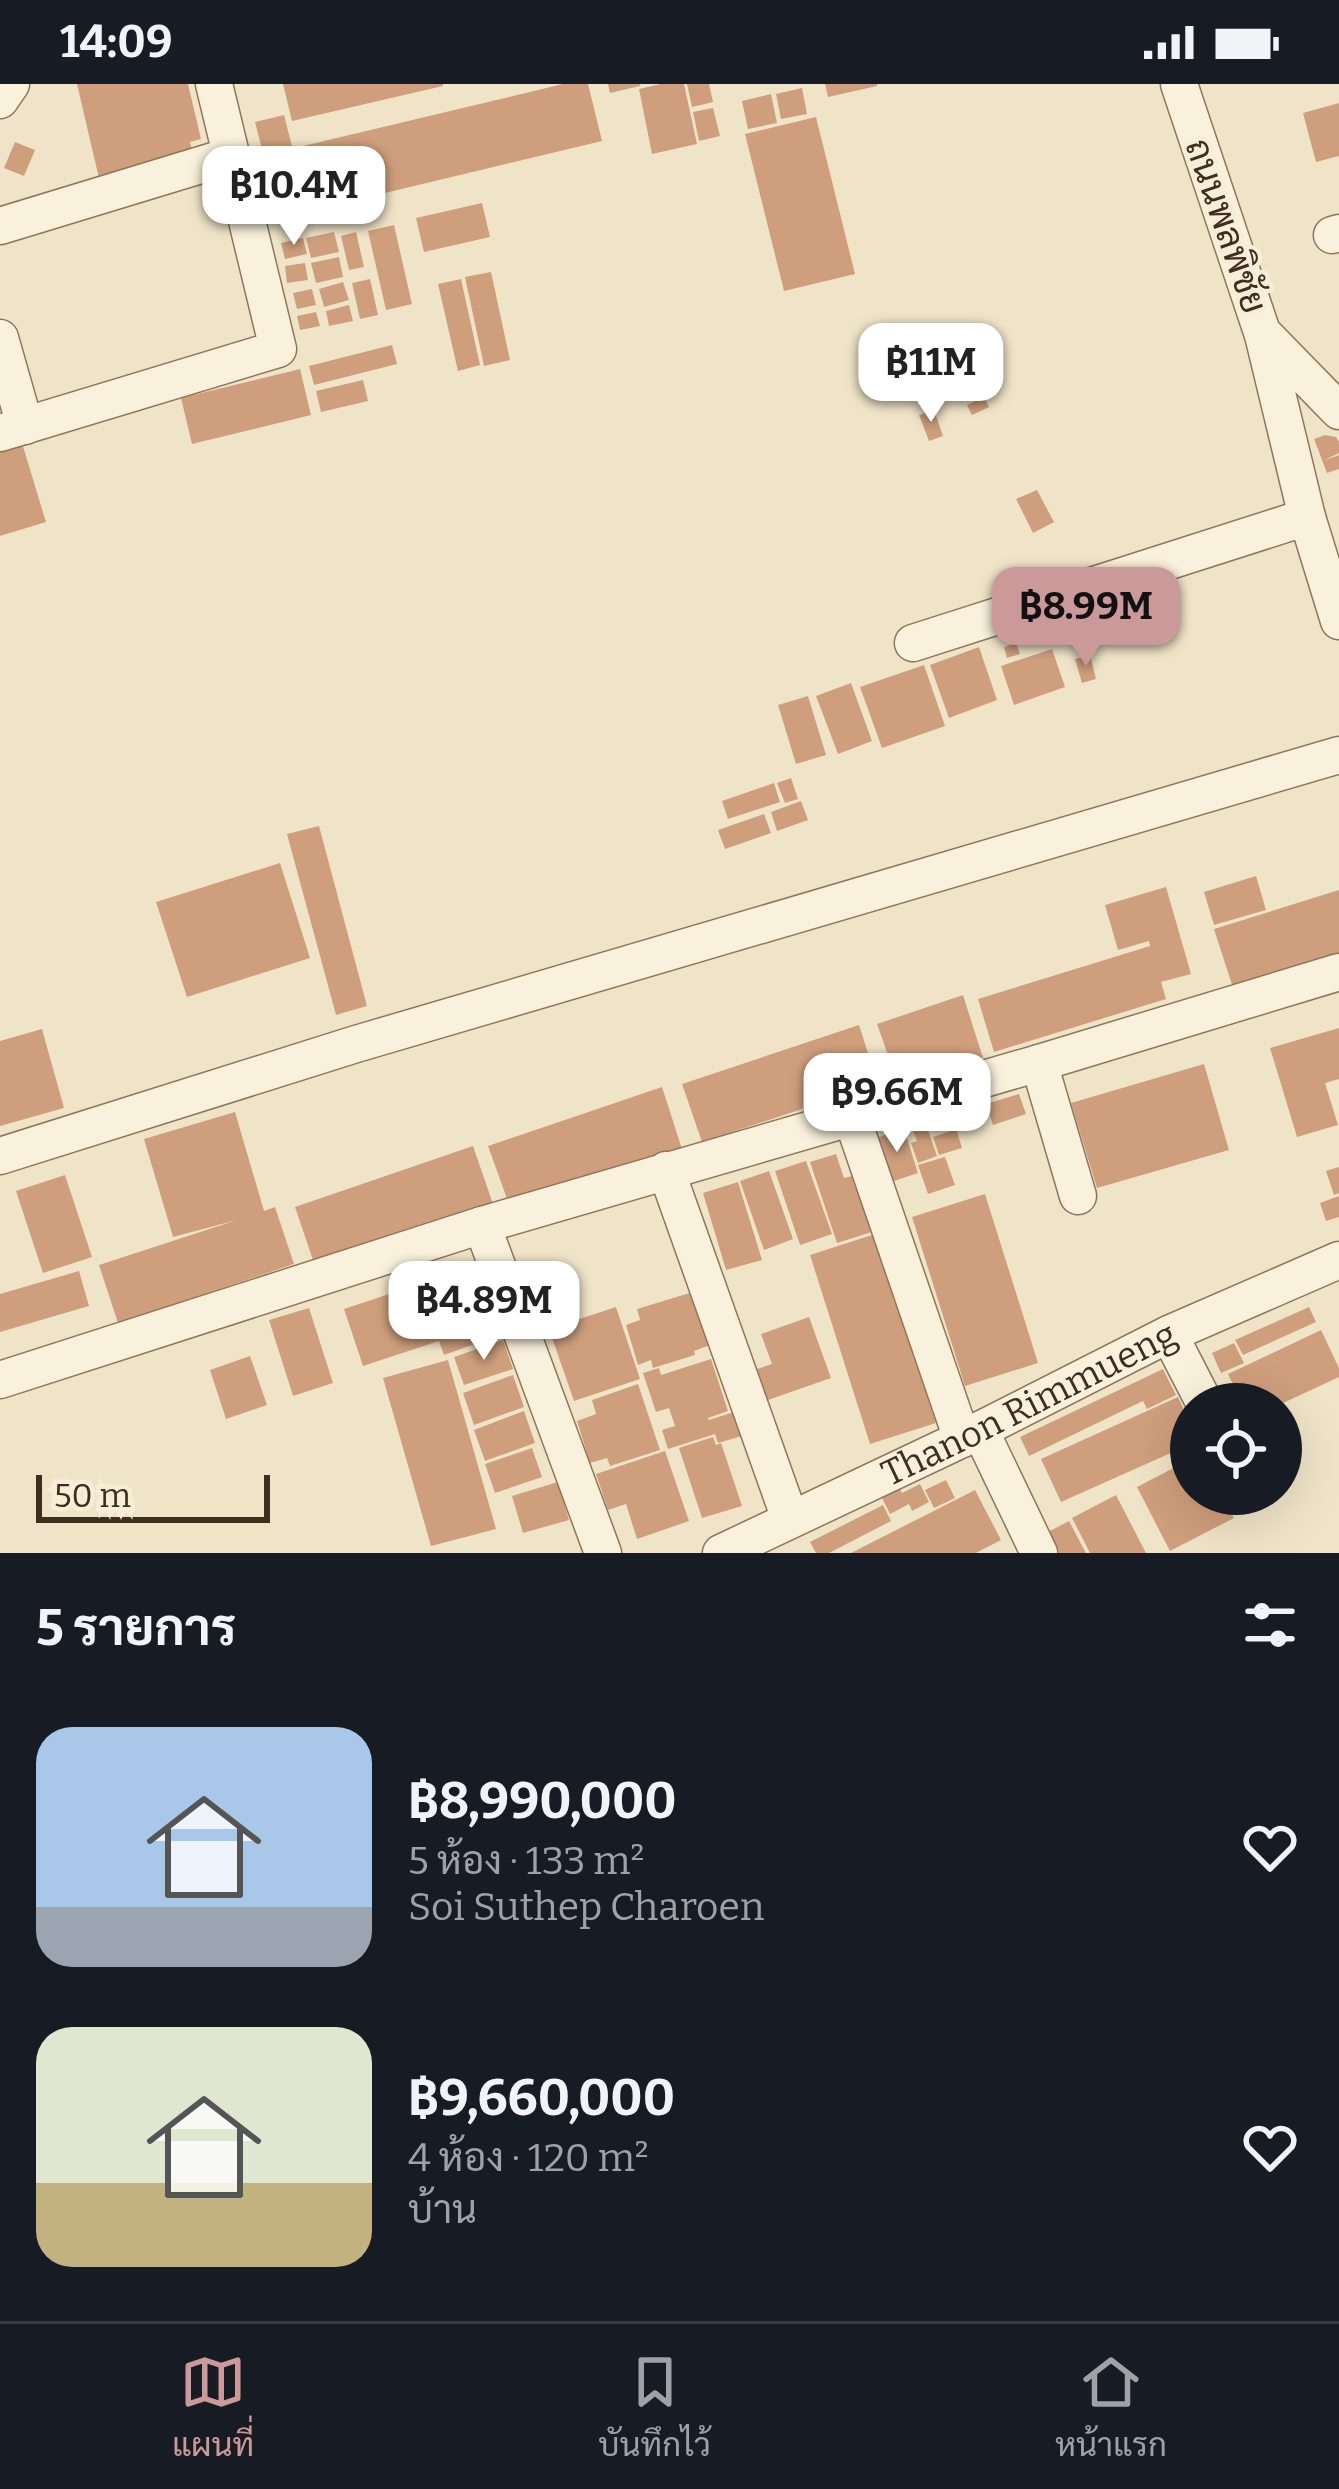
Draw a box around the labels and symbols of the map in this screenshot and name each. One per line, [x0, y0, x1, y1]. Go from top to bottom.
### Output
street label: ถนนพลพิชัย [1176, 133, 1276, 319]
pin: ฿10.4M [196, 146, 392, 248]
pin: ฿11M [860, 323, 1002, 425]
pin: ฿8.99M [988, 567, 1184, 669]
pin: ฿9.66M [799, 1053, 995, 1155]
pin: ฿4.89M [386, 1261, 582, 1363]
street label: Thanon Rimmueng [874, 1312, 1184, 1496]
scale bar [36, 1469, 270, 1522]

